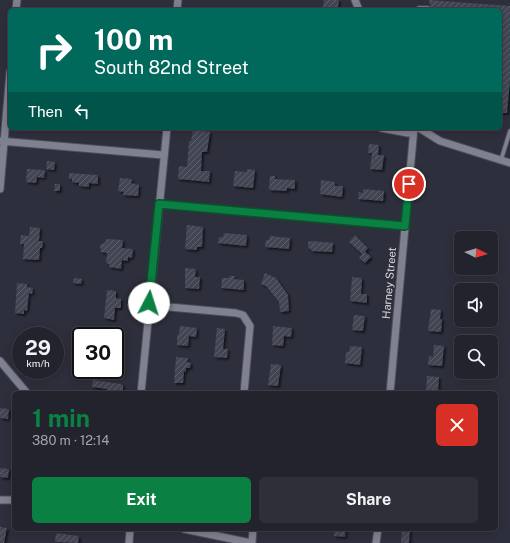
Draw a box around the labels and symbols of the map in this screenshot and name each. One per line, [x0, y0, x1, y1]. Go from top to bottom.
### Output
pin [392, 167, 426, 201]
north arrow [454, 231, 498, 275]
street label: Harney Street [380, 247, 398, 319]
position arrow [128, 282, 170, 324]
speed limit sign: 30 [72, 327, 124, 379]

